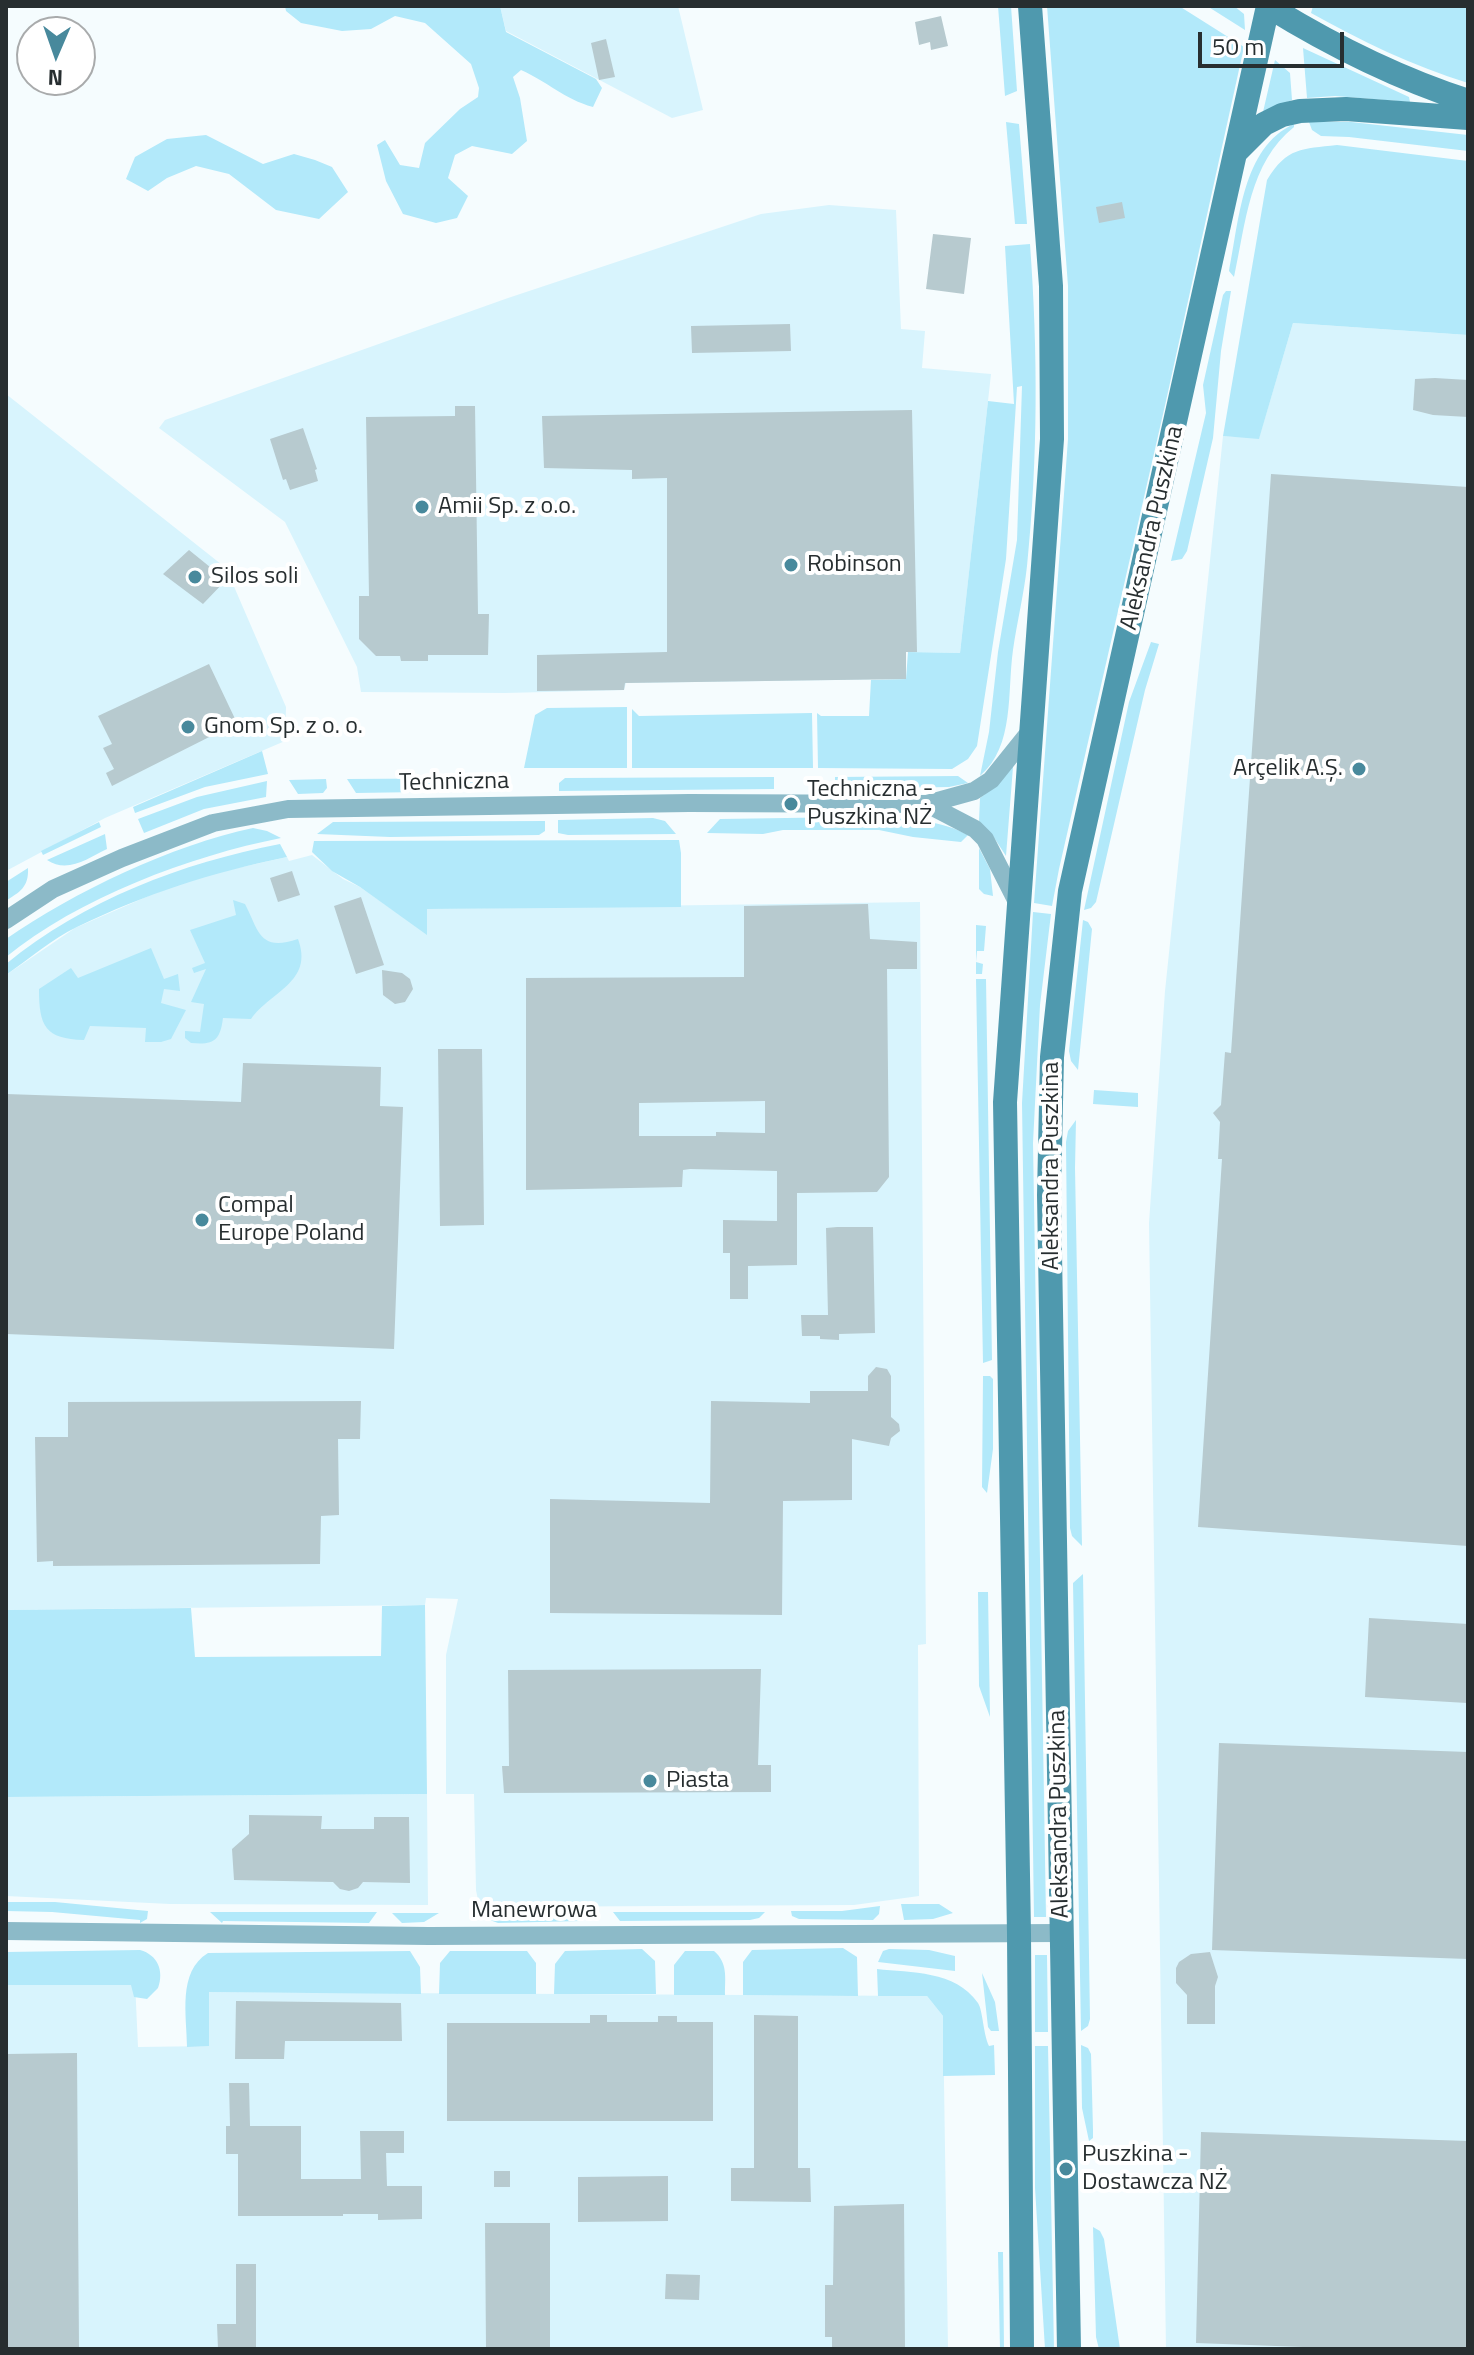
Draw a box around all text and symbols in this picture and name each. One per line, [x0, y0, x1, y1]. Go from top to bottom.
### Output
north arrow [16, 16, 96, 96]
scale bar [1202, 16, 1348, 66]
text: 50 m [1212, 28, 1264, 64]
text: N [47, 61, 63, 95]
street label: Aleksandra Puszkina [1116, 423, 1190, 633]
place label: Amii Sp. z o.o. [438, 493, 576, 521]
marker: Amii Sp. z o.o. [413, 498, 431, 516]
place label: Robinson [807, 551, 902, 579]
marker: Robinson [782, 556, 800, 574]
place label: Silos soli [211, 563, 299, 591]
marker: Silos soli [186, 568, 204, 586]
place label: Gnom Sp. z o. o. [204, 713, 363, 741]
marker: Gnom Sp. z o. o. [179, 718, 197, 736]
place label: Arçelik A.Ş. [1233, 755, 1343, 783]
marker: Arçelik A.Ş. [1350, 760, 1368, 778]
street label: Techniczna [399, 768, 509, 798]
place label: Techniczna - Puszkina NŻ [807, 776, 933, 832]
marker: Techniczna - Puszkina NŻ [782, 795, 800, 813]
street label: Aleksandra Puszkina [1038, 1062, 1066, 1270]
place label: Compal Europe Poland [218, 1192, 365, 1248]
marker: Compal Europe Poland [193, 1211, 211, 1229]
street label: Aleksandra Puszkina [1044, 1709, 1076, 1919]
place label: Piasta [666, 1767, 729, 1795]
marker: Piasta [641, 1772, 659, 1790]
street label: Manewrowa [471, 1897, 597, 1925]
place label: Puszkina - Dostawcza NŻ [1082, 2141, 1228, 2197]
marker: Puszkina - Dostawcza NŻ [1057, 2160, 1075, 2178]

